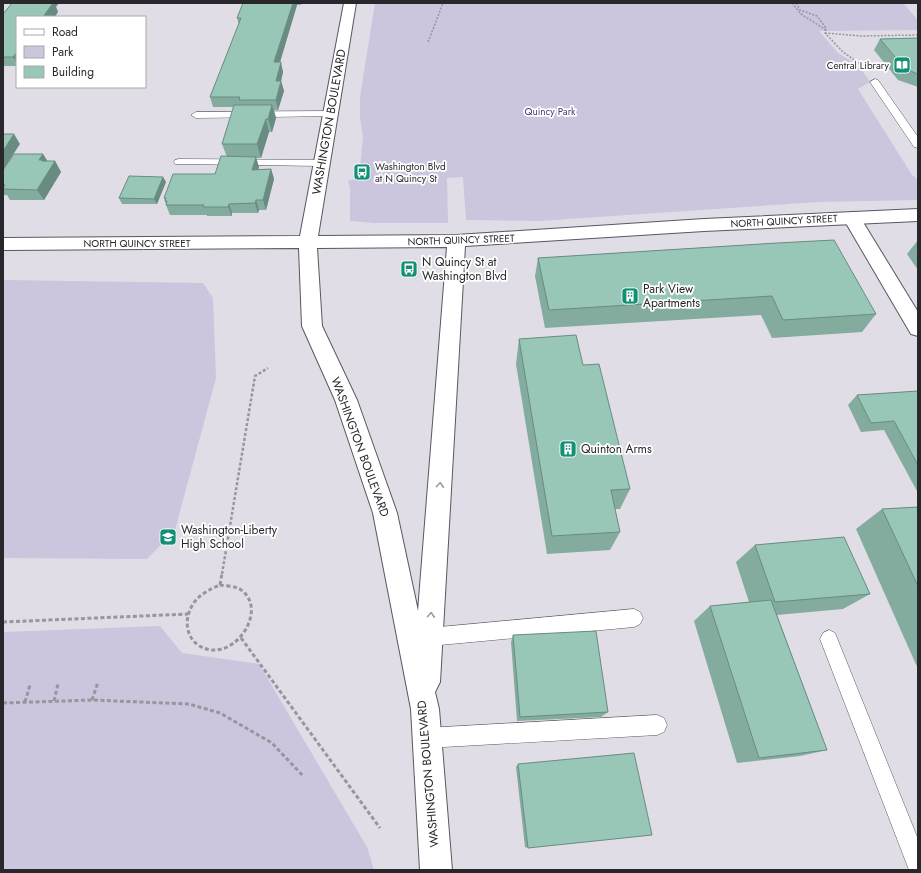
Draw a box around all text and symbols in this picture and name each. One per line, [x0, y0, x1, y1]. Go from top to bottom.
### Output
legend [16, 16, 146, 88]
text: Road [52, 23, 78, 41]
text: Park [52, 43, 74, 61]
street label: WASHINGTON BOULEVARD [307, 48, 351, 196]
library icon: Central Library [892, 55, 912, 75]
place label: Central Library [827, 58, 890, 73]
text: Building [52, 63, 94, 81]
park label: Quincy Park [525, 104, 576, 119]
place label: Washington Blvd at N Quincy St [375, 159, 446, 186]
bus stop icon: Washington Blvd at N Quincy St [352, 162, 372, 182]
street label: NORTH QUINCY STREET [730, 211, 838, 231]
street label: NORTH QUINCY STREET [407, 231, 515, 249]
street label: NORTH QUINCY STREET [84, 236, 191, 251]
place label: N Quincy St at Washington Blvd [422, 253, 507, 285]
bus stop icon: N Quincy St at Washington Blvd [399, 259, 419, 279]
place label: Park View Apartments [643, 280, 700, 312]
building icon: Park View Apartments [620, 286, 640, 306]
street label: WASHINGTON BOULEVARD [326, 375, 394, 519]
building icon: Quinton Arms [558, 439, 578, 459]
place label: Quinton Arms [581, 440, 652, 458]
one-way arrow [436, 482, 445, 488]
place label: Washington-Liberty High School [181, 521, 278, 553]
school or university icon: Washington-Liberty High School [158, 527, 178, 547]
one-way arrow [427, 612, 436, 618]
street label: WASHINGTON BOULEVARD [413, 700, 443, 848]

